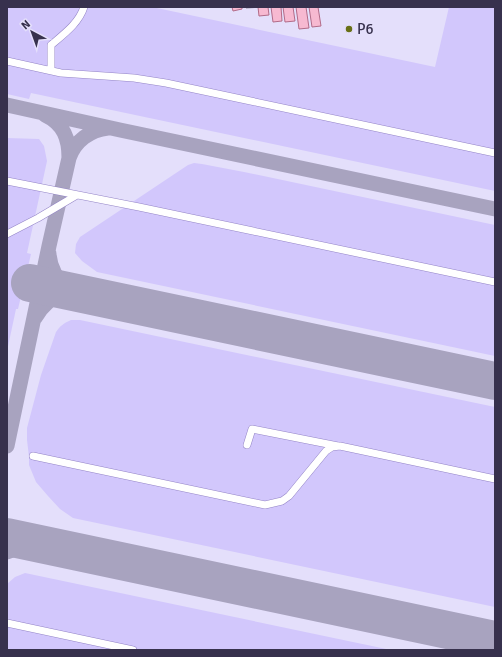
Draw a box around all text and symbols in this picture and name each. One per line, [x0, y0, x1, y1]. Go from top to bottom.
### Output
north arrow [12, 12, 52, 52]
text: N [19, 17, 33, 32]
place label: P6 [357, 20, 374, 38]
marker: P6 [344, 24, 354, 34]

